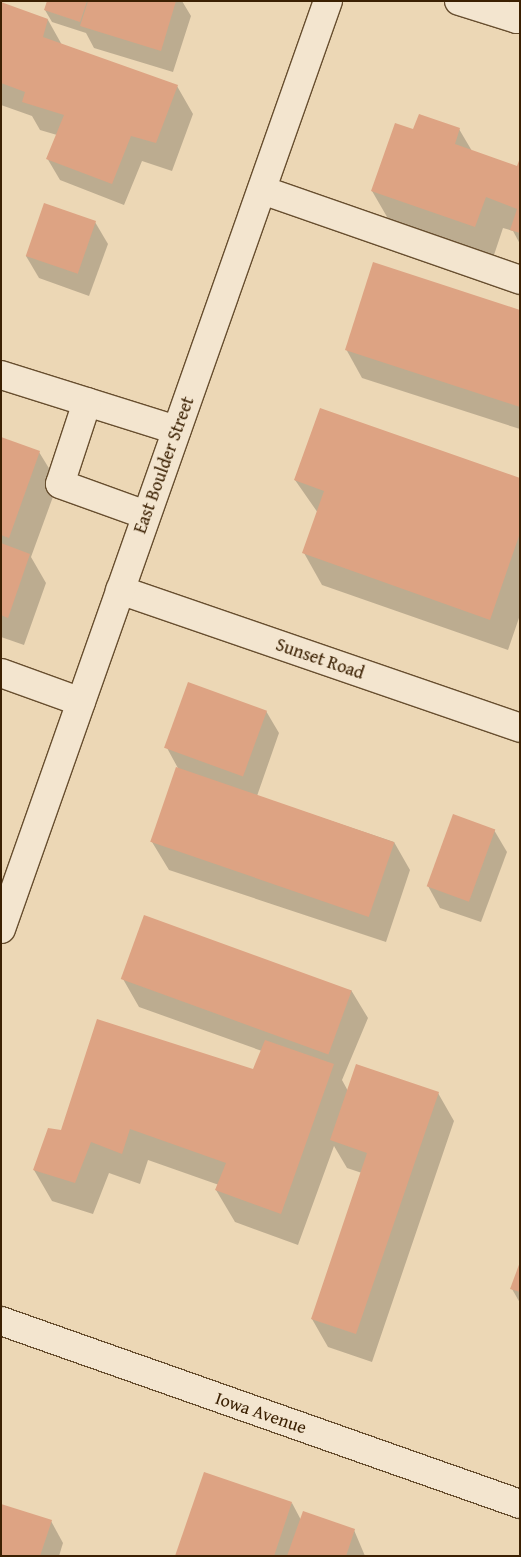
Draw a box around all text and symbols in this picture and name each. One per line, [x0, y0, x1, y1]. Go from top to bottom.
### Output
street label: East Boulder Street [129, 394, 199, 536]
street label: Sunset Road [273, 634, 367, 684]
street label: Iowa Avenue [213, 1387, 309, 1439]

